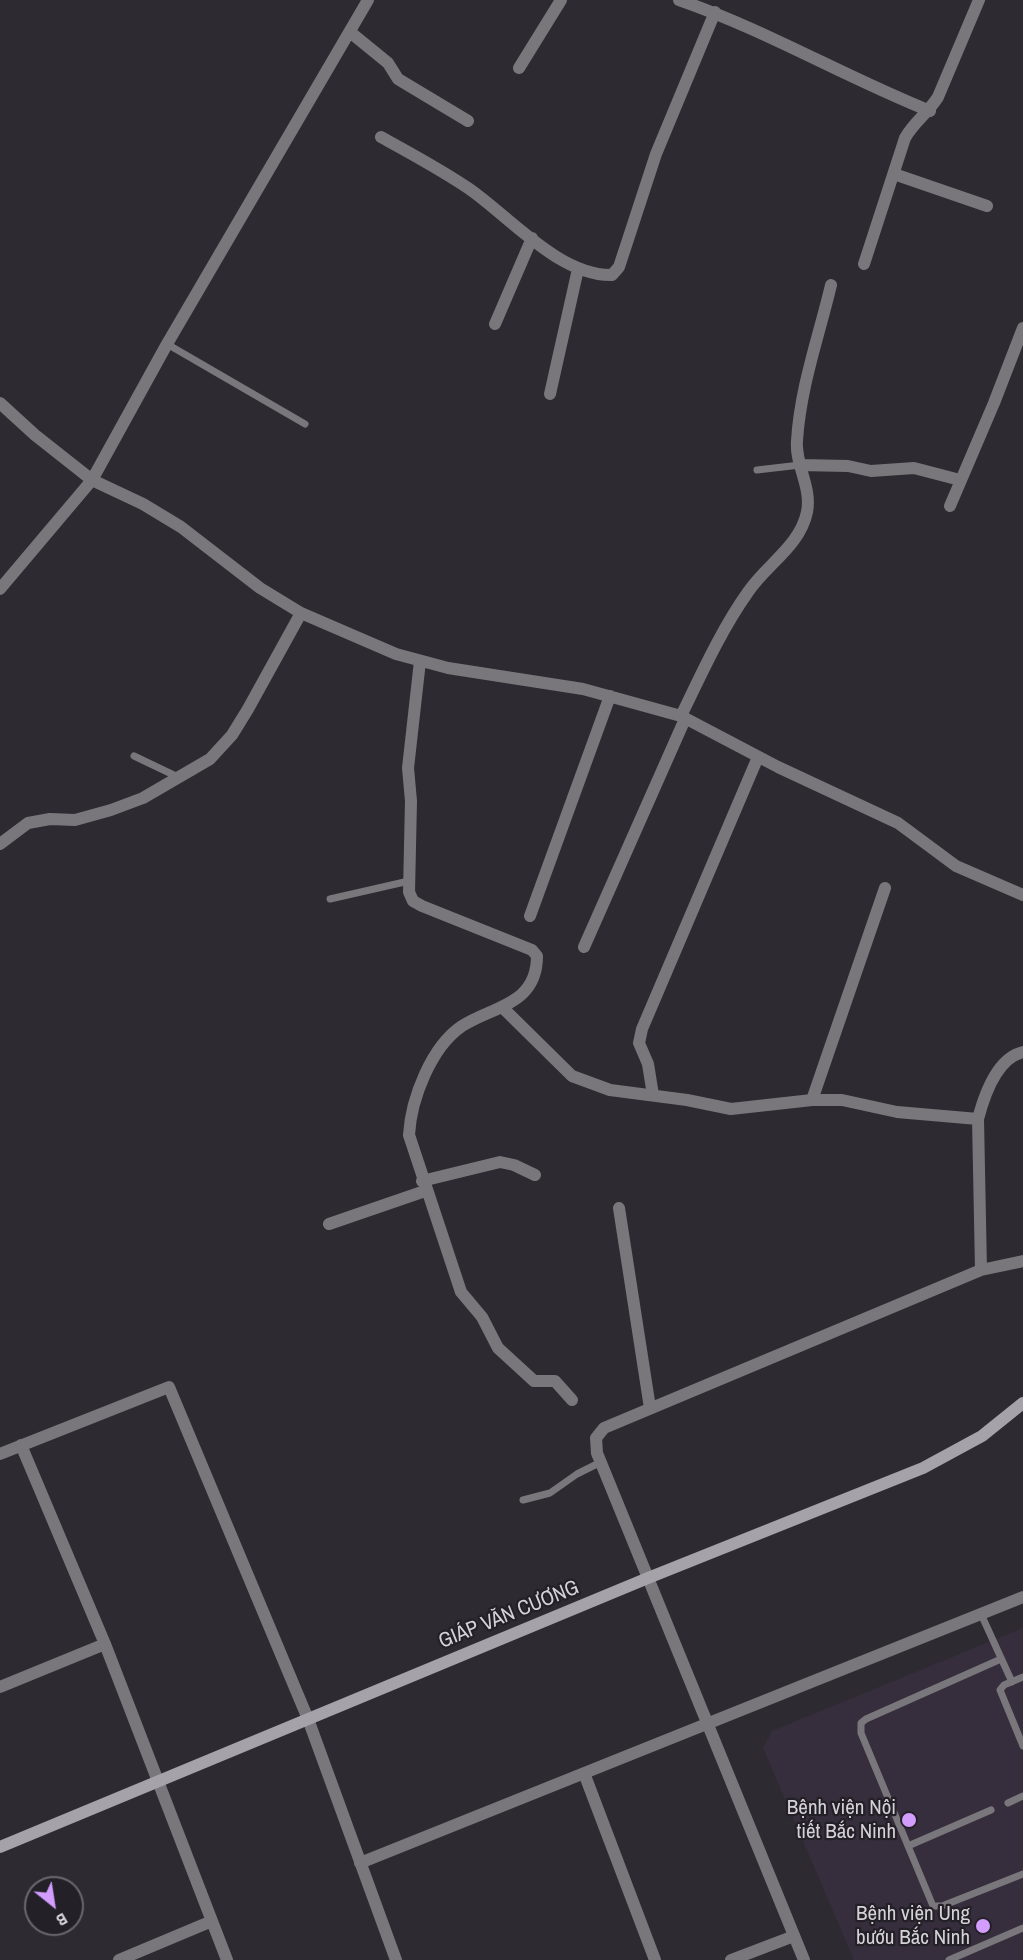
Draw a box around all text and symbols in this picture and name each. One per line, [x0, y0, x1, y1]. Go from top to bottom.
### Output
street label: GIÁP VĂN CƯƠNG [435, 1575, 583, 1655]
place label: Bệnh viện Nội tiết Bắc Ninh [787, 1795, 896, 1845]
marker: Bệnh viện Nội tiết Bắc Ninh [900, 1811, 918, 1829]
north arrow [24, 1876, 84, 1936]
place label: Bệnh viện Ung bướu Bắc Ninh [856, 1901, 970, 1951]
text: B [52, 1908, 72, 1932]
marker: Bệnh viện Ung bướu Bắc Ninh [974, 1917, 992, 1935]

